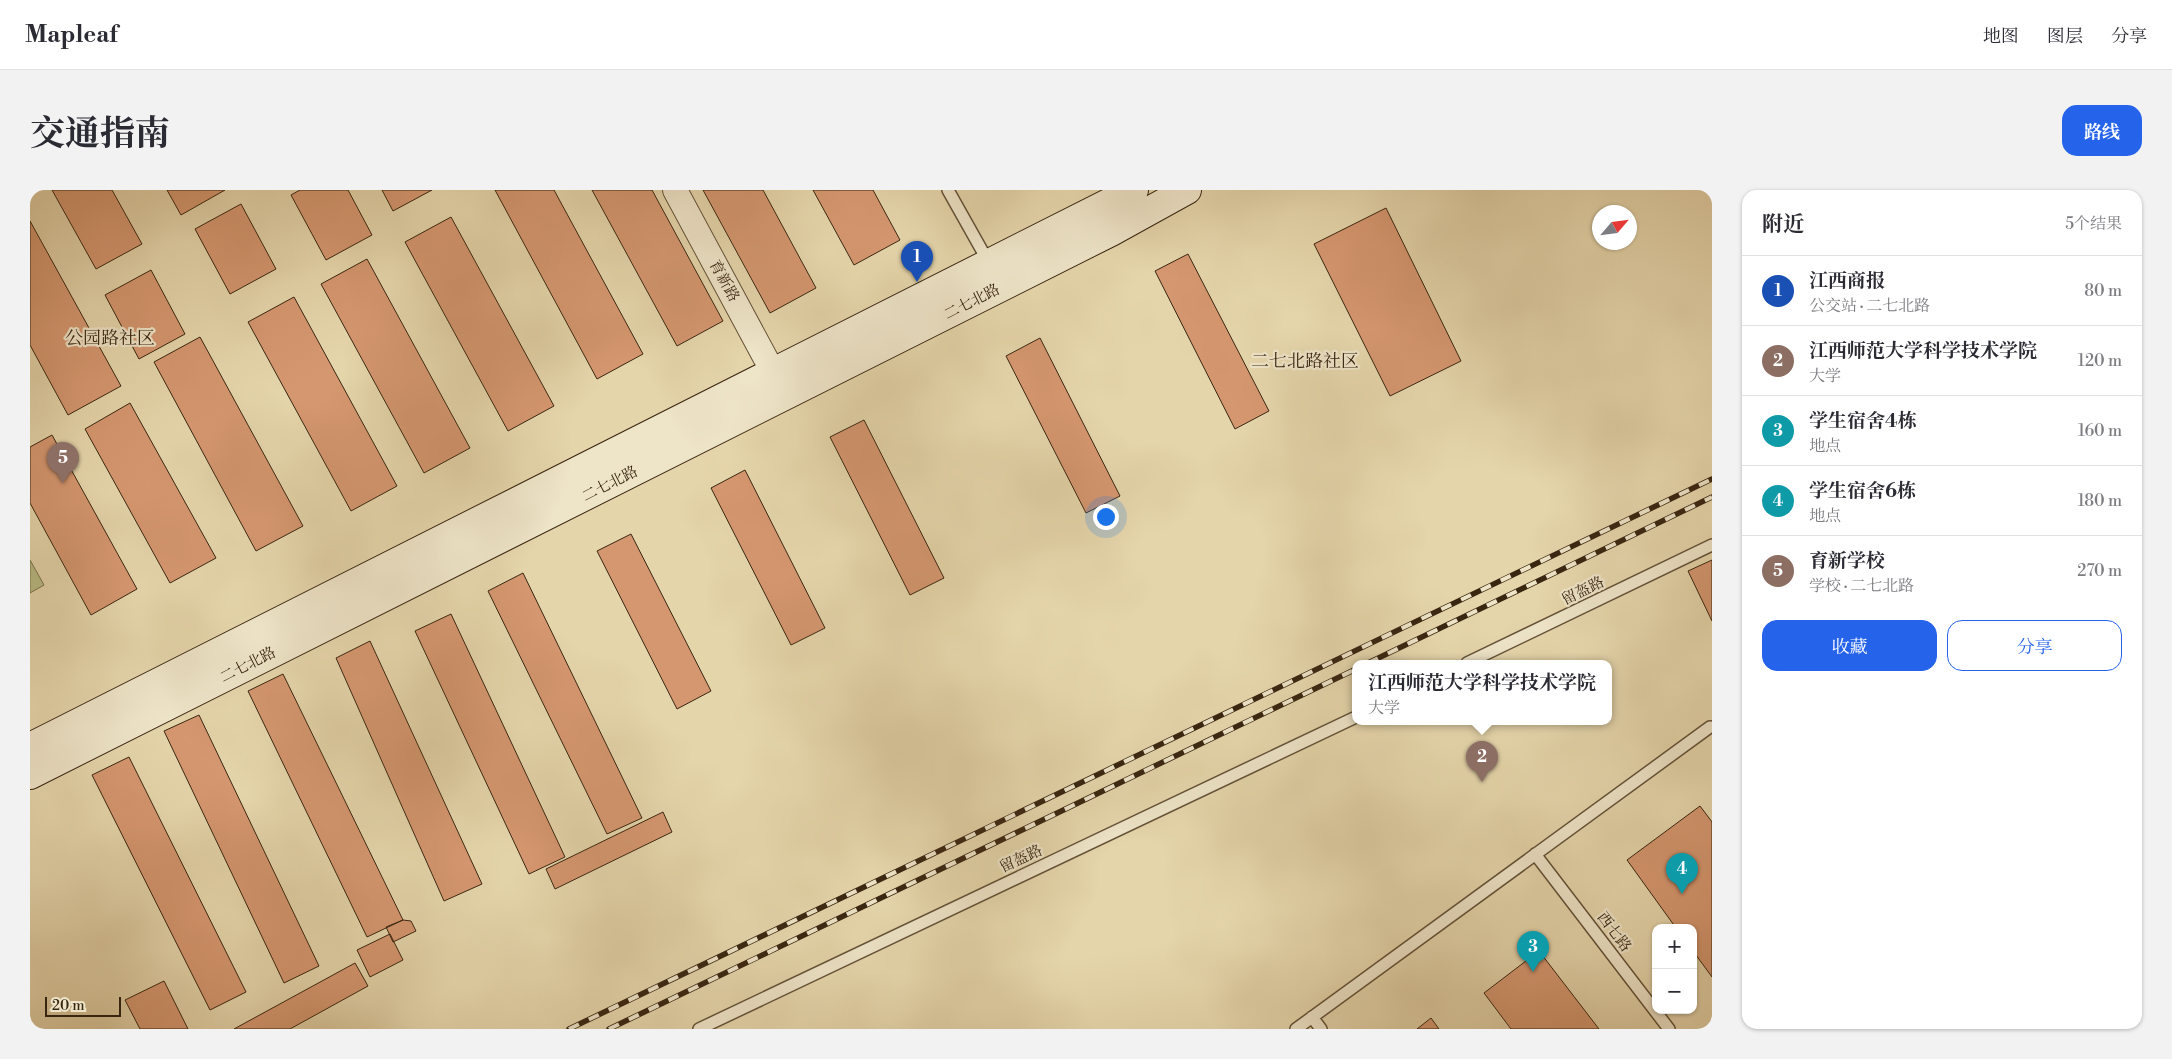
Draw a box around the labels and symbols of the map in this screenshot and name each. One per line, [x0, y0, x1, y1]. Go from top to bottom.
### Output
north arrow [1592, 205, 1637, 250]
pin: 1 [901, 241, 933, 282]
street label: 育新路 [705, 257, 743, 305]
street label: 二七北路 [941, 280, 1003, 324]
district label: 公园路社区 [65, 327, 155, 350]
district label: 二七北路社区 [1251, 350, 1359, 373]
pin: 5 [47, 442, 79, 483]
street label: 二七北路 [579, 462, 641, 506]
your location [1093, 504, 1119, 530]
street label: 留盔路 [1559, 573, 1607, 609]
street label: 二七北路 [217, 643, 279, 687]
pin: 2 [1466, 741, 1498, 782]
street label: 留盔路 [997, 841, 1045, 877]
pin: 4 [1666, 853, 1698, 894]
street label: 西七路 [1593, 908, 1635, 956]
pin: 3 [1517, 931, 1549, 972]
scale bar [45, 994, 121, 1017]

